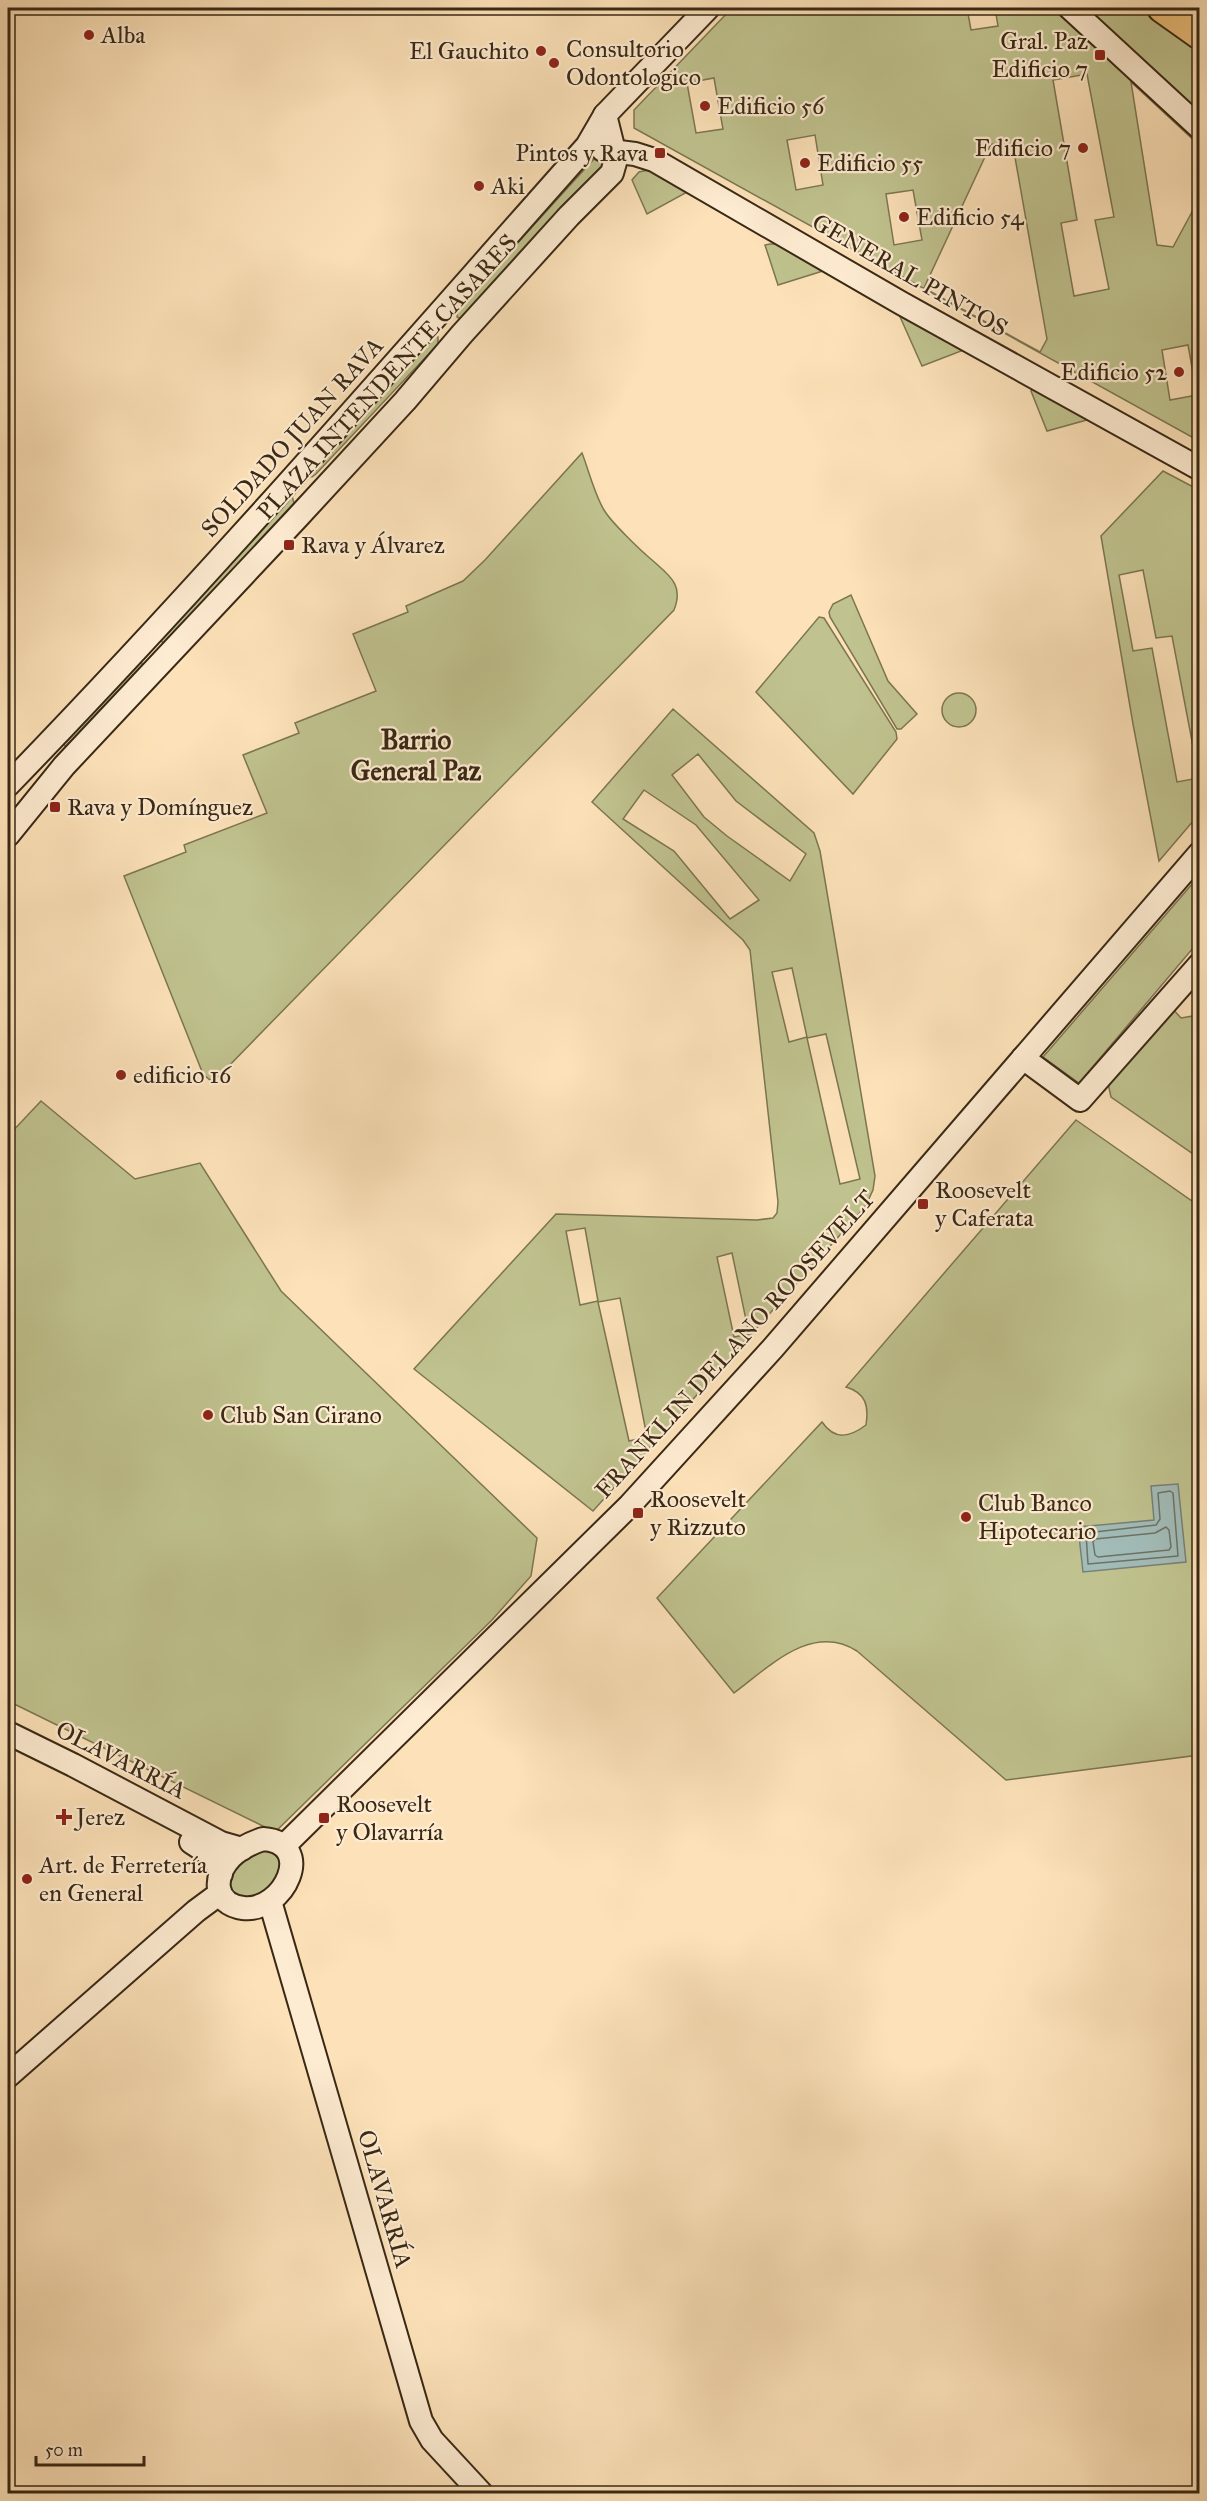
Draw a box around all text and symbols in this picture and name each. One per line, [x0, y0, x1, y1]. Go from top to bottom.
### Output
place label: Alba [100, 20, 146, 50]
place label: Gral. Paz Edificio 7 [991, 26, 1088, 84]
marker: Alba [82, 28, 96, 42]
place label: Consultorio Odontologico [566, 34, 701, 92]
place label: El Gauchito [409, 36, 529, 66]
marker: El Gauchito [534, 44, 548, 58]
marker: Gral. Paz Edificio 7 [1093, 48, 1107, 62]
marker: Consultorio Odontologico [547, 56, 561, 70]
place label: Edificio 56 [717, 91, 825, 121]
marker: Edificio 56 [698, 99, 712, 113]
place label: Edificio 7 [974, 133, 1071, 163]
place label: Pintos y Rava [515, 138, 649, 168]
marker: Edificio 7 [1076, 141, 1090, 155]
marker: Pintos y Rava [653, 146, 667, 160]
place label: Edificio 55 [817, 148, 923, 178]
marker: Edificio 55 [798, 156, 812, 170]
place label: Aki [490, 171, 525, 201]
marker: Aki [472, 179, 486, 193]
place label: Edificio 54 [916, 202, 1024, 232]
street label: GENERAL PINTOS [807, 207, 1013, 343]
marker: Edificio 54 [897, 210, 911, 224]
street label: PLAZA INTENDENTE CASARES [251, 228, 523, 526]
street label: SOLDADO JUAN RAVA [194, 331, 390, 543]
place label: Edificio 52 [1060, 357, 1167, 387]
marker: Edificio 52 [1172, 365, 1186, 379]
place label: Rava y Álvarez [301, 530, 445, 560]
marker: Rava y Álvarez [282, 538, 296, 552]
district label: Barrio General Paz [351, 723, 482, 787]
place label: Rava y Domínguez [67, 792, 253, 822]
marker: Rava y Domínguez [48, 800, 62, 814]
place label: edificio 16 [133, 1060, 232, 1090]
marker: edificio 16 [114, 1068, 128, 1082]
place label: Roosevelt y Caferata [935, 1175, 1034, 1233]
street label: FRANKLIN DELANO ROOSEVELT [588, 1184, 882, 1504]
marker: Roosevelt y Caferata [916, 1197, 930, 1211]
place label: Club San Cirano [220, 1400, 382, 1430]
marker: Club San Cirano [201, 1408, 215, 1422]
place label: Roosevelt y Rizzuto [650, 1484, 747, 1542]
place label: Club Banco Hipotecario [978, 1488, 1096, 1546]
marker: Roosevelt y Rizzuto [631, 1506, 645, 1520]
marker: Club Banco Hipotecario [959, 1510, 973, 1524]
street label: OLAVARRÍA [51, 1714, 191, 1806]
place label: Roosevelt y Olavarría [336, 1789, 444, 1847]
place label: Jerez [73, 1802, 125, 1832]
marker: Jerez [57, 1810, 71, 1824]
marker: Roosevelt y Olavarría [317, 1811, 331, 1825]
place label: Art. de Ferretería en General [38, 1850, 208, 1908]
marker: Art. de Ferretería en General [20, 1872, 34, 1886]
street label: OLAVARRÍA [351, 2126, 419, 2272]
scale bar [36, 2429, 144, 2467]
text: 50 m [45, 2439, 83, 2461]

